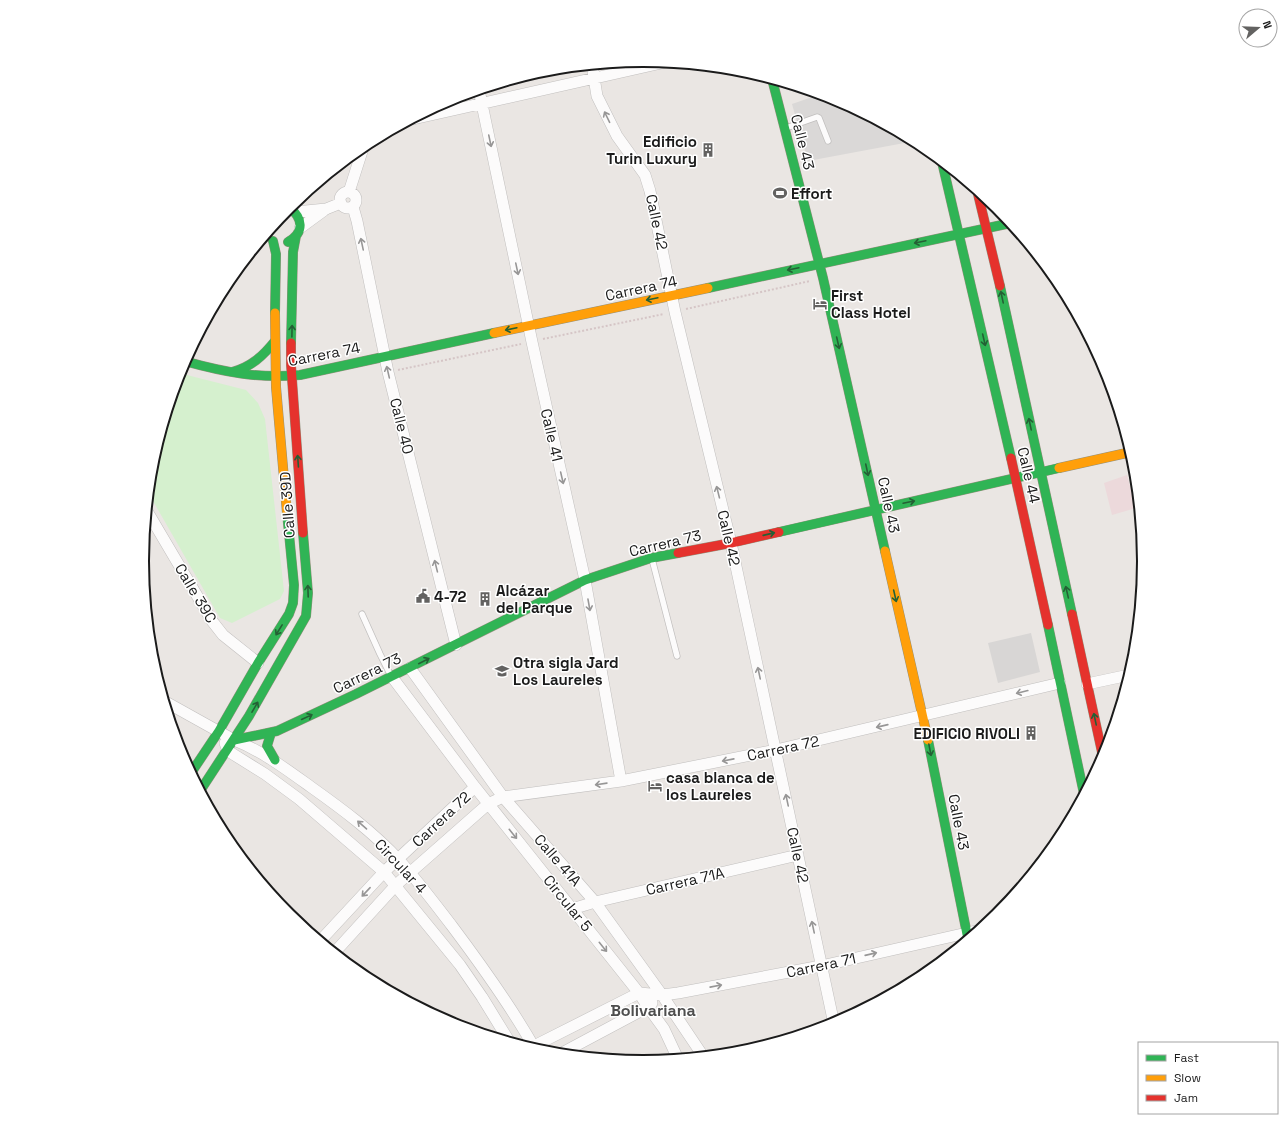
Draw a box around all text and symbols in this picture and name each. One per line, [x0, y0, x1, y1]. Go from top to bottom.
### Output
north arrow [1238, 8, 1278, 48]
text: N [1260, 19, 1275, 31]
one-way arrow [603, 111, 610, 123]
street label: Calle 43 [787, 112, 819, 172]
place label: Edificio Turin Luxury [606, 132, 697, 168]
one-way arrow [487, 134, 495, 147]
building icon: Edificio Turin Luxury [700, 142, 716, 158]
place label: Effort [791, 184, 833, 203]
sports icon: Effort [772, 185, 788, 201]
street label: Calle 42 [642, 192, 672, 252]
one-way arrow [357, 238, 365, 251]
one-way arrow [914, 239, 927, 247]
one-way arrow [513, 262, 521, 275]
one-way arrow [787, 266, 800, 274]
street label: Carrera 74 [603, 271, 679, 305]
place label: First Class Hotel [831, 286, 911, 322]
one-way arrow [998, 291, 1006, 304]
one-way arrow [646, 296, 659, 304]
hotel icon: First Class Hotel [812, 296, 828, 312]
one-way arrow [288, 325, 295, 338]
one-way arrow [505, 326, 518, 334]
one-way arrow [980, 334, 988, 347]
one-way arrow [835, 336, 843, 349]
street label: Carrera 74 [286, 338, 362, 370]
one-way arrow [384, 366, 392, 379]
street label: Calle 40 [386, 396, 418, 456]
street label: Calle 41 [537, 407, 567, 463]
one-way arrow [1026, 418, 1034, 431]
street label: Calle 44 [1013, 445, 1045, 505]
one-way arrow [294, 455, 301, 468]
one-way arrow [863, 463, 871, 476]
street label: Calle 39D [275, 471, 299, 539]
one-way arrow [559, 471, 567, 484]
street label: Calle 43 [874, 475, 904, 535]
one-way arrow [714, 485, 722, 498]
one-way arrow [902, 497, 915, 505]
street label: Calle 42 [713, 508, 745, 568]
street label: Carrera 73 [627, 525, 703, 561]
one-way arrow [762, 530, 775, 538]
street label: Calle 39C [171, 560, 221, 626]
one-way arrow [432, 560, 439, 573]
place label: Alcázar del Parque [496, 581, 573, 617]
one-way arrow [304, 585, 311, 598]
one-way arrow [1063, 586, 1071, 599]
place label: 4-72 [434, 587, 467, 606]
public building icon: 4-72 [415, 588, 431, 604]
one-way arrow [892, 590, 900, 603]
building icon: Alcázar del Parque [477, 591, 493, 607]
one-way arrow [586, 598, 594, 611]
one-way arrow [275, 624, 283, 636]
street label: Carrera 73 [330, 648, 404, 698]
place label: Otra sigla Jard Los Laureles [513, 653, 619, 689]
one-way arrow [417, 657, 429, 664]
school or university icon: Otra sigla Jard Los Laureles [494, 663, 510, 679]
one-way arrow [755, 667, 763, 680]
one-way arrow [1016, 689, 1029, 696]
one-way arrow [251, 701, 259, 713]
one-way arrow [300, 713, 312, 720]
one-way arrow [1091, 713, 1099, 726]
one-way arrow [876, 722, 889, 730]
place label: EDIFICIO RIVOLI [913, 724, 1020, 743]
building icon: EDIFICIO RIVOLI [1023, 725, 1039, 741]
street label: Carrera 72 [745, 731, 821, 765]
one-way arrow [927, 744, 935, 757]
one-way arrow [722, 756, 735, 764]
place label: casa blanca de los Laureles [666, 768, 775, 804]
hotel icon: casa blanca de los Laureles [647, 778, 663, 794]
one-way arrow [594, 780, 607, 788]
street label: Carrera 72 [408, 787, 474, 851]
street label: Calle 43 [944, 792, 974, 852]
one-way arrow [782, 794, 790, 807]
one-way arrow [357, 821, 367, 830]
street label: Calle 42 [783, 825, 813, 885]
one-way arrow [508, 829, 517, 840]
street label: Calle 41A [530, 830, 586, 890]
street label: Circular 4 [371, 835, 431, 897]
street label: Carrera 71A [644, 863, 727, 899]
street label: Circular 5 [539, 871, 597, 935]
one-way arrow [362, 887, 371, 897]
one-way arrow [809, 921, 817, 934]
one-way arrow [598, 941, 607, 952]
street label: Carrera 71 [784, 948, 858, 982]
one-way arrow [864, 950, 877, 958]
one-way arrow [709, 982, 722, 990]
district label: Bolivariana [610, 1000, 696, 1021]
legend [1138, 1042, 1278, 1114]
text: Fast [1174, 1050, 1199, 1066]
text: Slow [1174, 1070, 1201, 1086]
text: Jam [1174, 1090, 1198, 1106]

